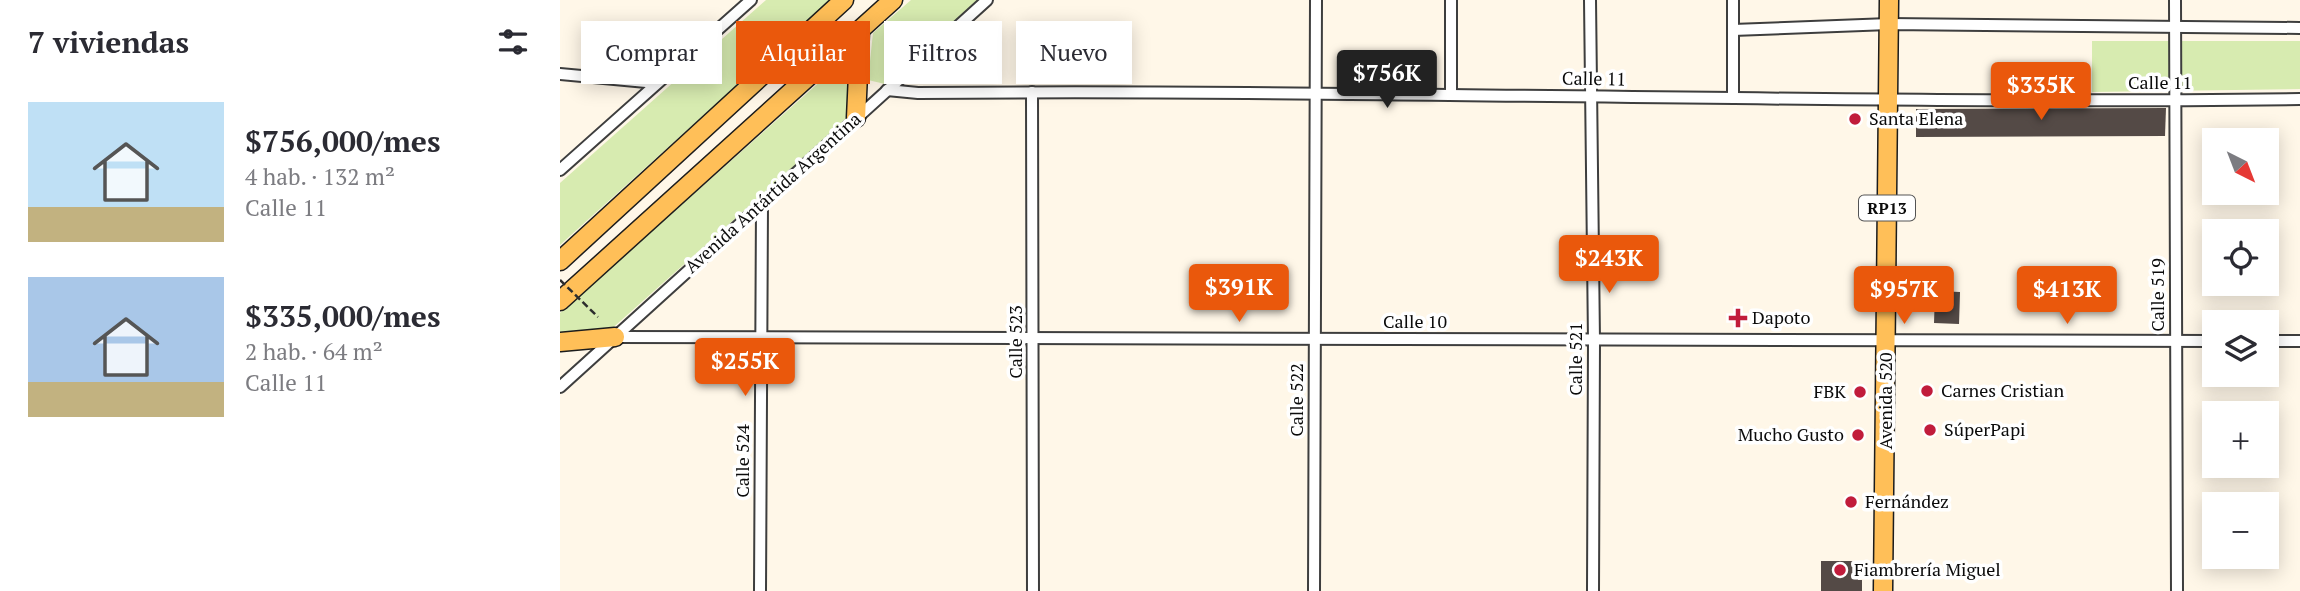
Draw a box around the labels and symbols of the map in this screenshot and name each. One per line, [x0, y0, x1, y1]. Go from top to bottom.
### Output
pin: $756K [1338, 50, 1436, 110]
pin: $335K [1992, 62, 2090, 122]
street label: Calle 11 [1562, 65, 1626, 91]
street label: Calle 11 [2128, 70, 2192, 94]
place label: Santa Elena [1869, 106, 1963, 130]
street label: Avenida Antártida Argentina [679, 107, 866, 278]
marker: Santa Elena [1847, 111, 1863, 127]
north arrow [2202, 128, 2278, 205]
road number: RP13 [1859, 196, 1915, 220]
pin: $243K [1560, 236, 1658, 295]
street label: Calle 519 [2145, 258, 2169, 332]
pin: $391K [1190, 264, 1288, 324]
pin: $957K [1855, 266, 1953, 326]
pin: $413K [2018, 266, 2116, 326]
street label: Calle 523 [1003, 305, 1027, 379]
place label: Dapoto [1752, 305, 1810, 329]
street label: Calle 10 [1383, 309, 1447, 333]
marker: Dapoto [1730, 310, 1746, 326]
street label: Calle 521 [1563, 322, 1587, 396]
pin: $255K [696, 338, 794, 398]
street label: Avenida 520 [1873, 352, 1897, 450]
street label: Calle 522 [1284, 363, 1308, 437]
place label: Carnes Cristian [1941, 378, 2064, 402]
place label: FBK [1814, 379, 1846, 403]
marker: Carnes Cristian [1919, 383, 1935, 399]
marker: FBK [1852, 384, 1868, 400]
place label: SúperPapi [1944, 417, 2026, 441]
place label: Mucho Gusto [1738, 422, 1844, 446]
marker: SúperPapi [1922, 422, 1938, 438]
street label: Calle 524 [730, 424, 754, 498]
marker: Mucho Gusto [1850, 427, 1866, 443]
place label: Fernández [1865, 489, 1949, 513]
marker: Fernández [1843, 494, 1859, 510]
place label: Fiambrería Miguel [1854, 557, 2001, 581]
marker: Fiambrería Miguel [1832, 562, 1848, 578]

